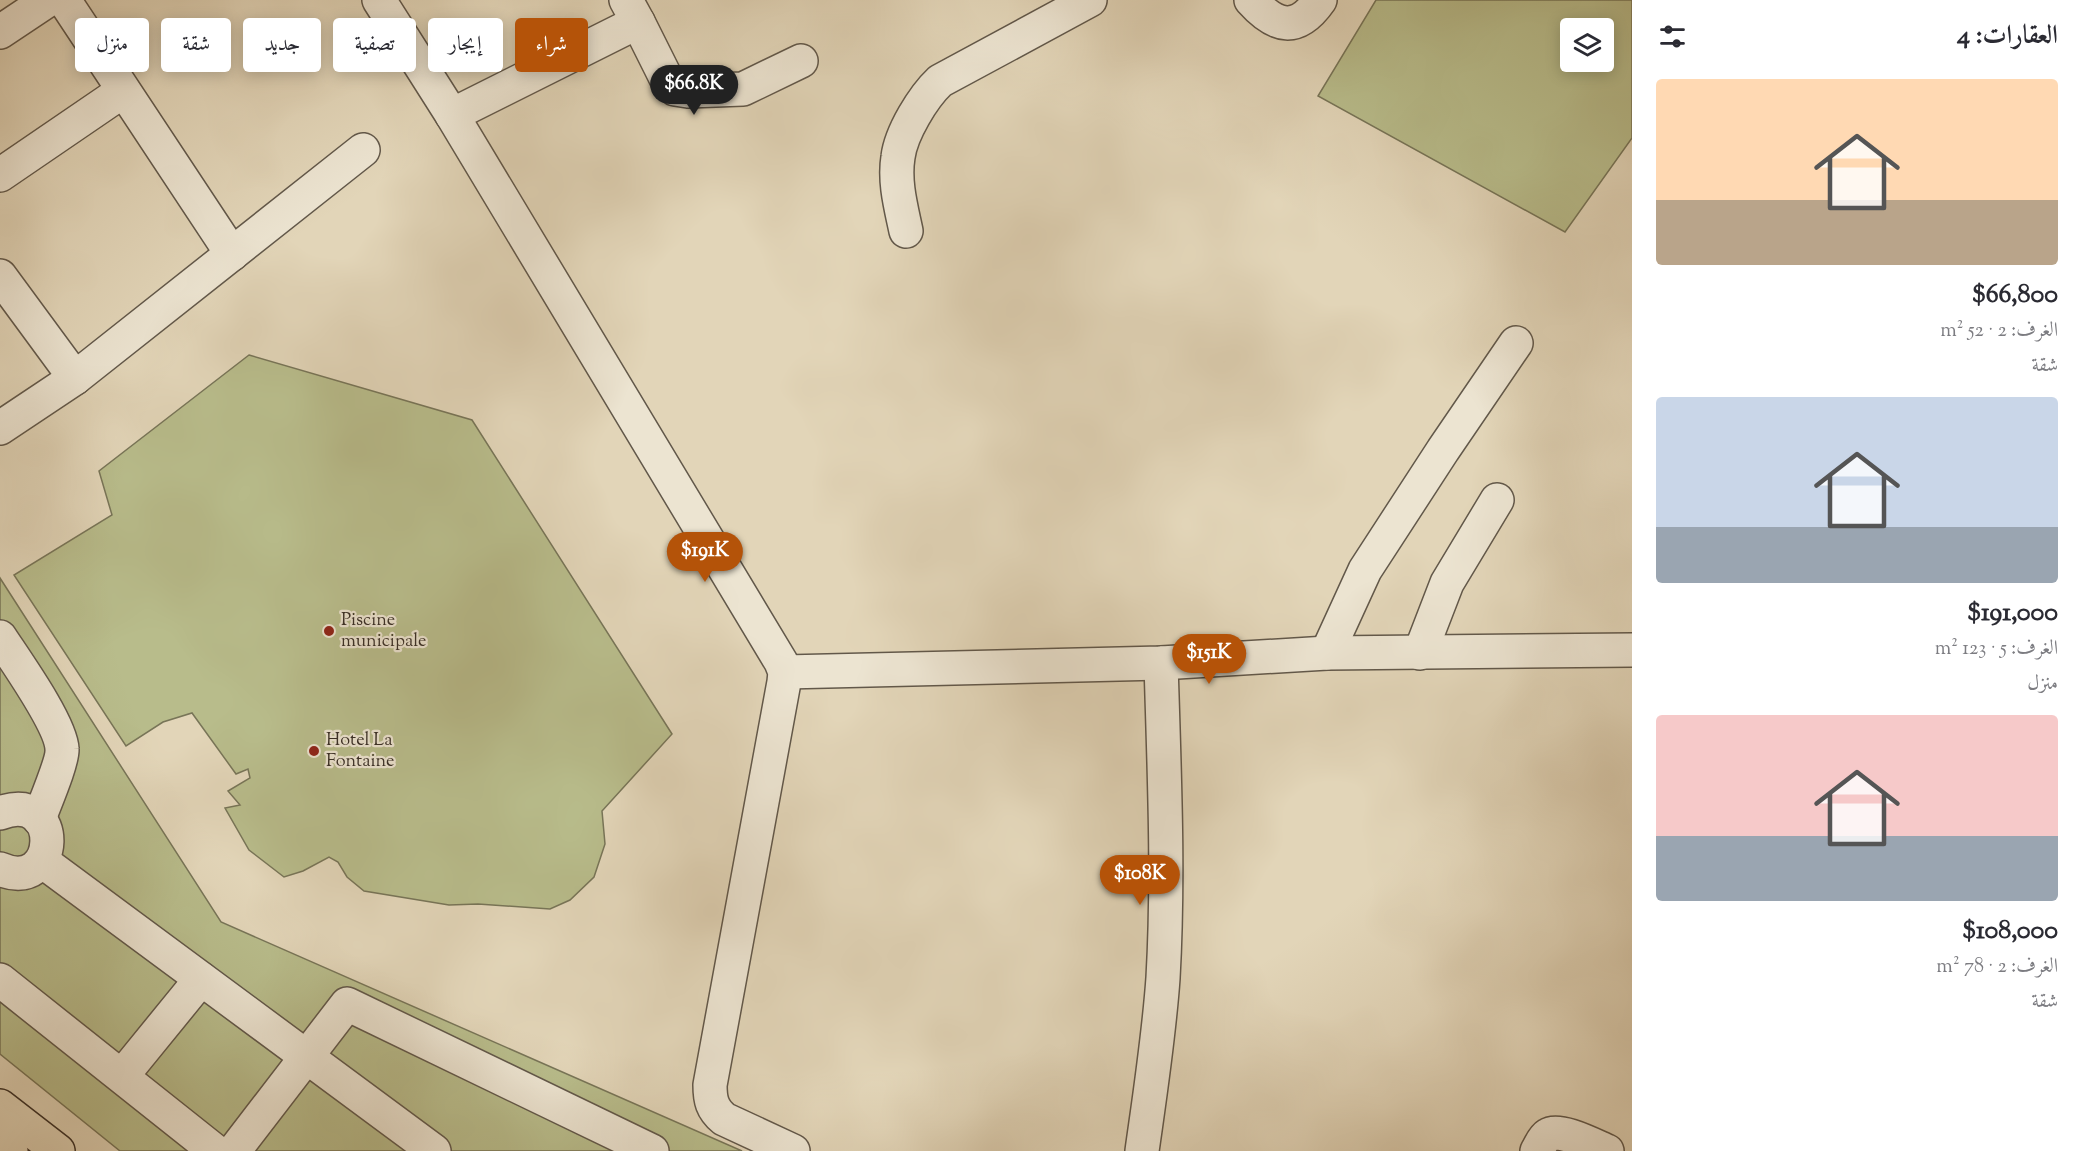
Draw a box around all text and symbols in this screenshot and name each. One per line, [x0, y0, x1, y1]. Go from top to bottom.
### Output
chip: منزل [75, 18, 149, 72]
chip: شقة [161, 18, 231, 72]
chip: جديد [243, 18, 321, 72]
chip: تصفية [333, 18, 416, 72]
chip: إيجار [428, 18, 503, 72]
chip: شراء [515, 18, 588, 72]
map controls [1560, 18, 1614, 72]
button: layers [1560, 18, 1614, 72]
text: العقارات: 4 [1957, 18, 2058, 55]
icon: filters [1656, 20, 1689, 53]
pin: $66.8K [645, 65, 743, 116]
text: $66.8K [664, 70, 724, 99]
icon: home [1803, 118, 1911, 226]
text: $66,800 [1972, 277, 2058, 314]
text: الغرف: 2 · 52 m² [1940, 317, 2058, 346]
text: شقة [2032, 352, 2058, 381]
icon: home [1803, 436, 1911, 544]
pin: $191K [663, 532, 747, 583]
text: $191K [681, 537, 729, 566]
text: $191,000 [1967, 595, 2058, 632]
place label: Piscine municipale [341, 608, 426, 655]
marker: Piscine municipale [322, 624, 336, 638]
pin: $151K [1167, 634, 1251, 685]
text: الغرف: 5 · 123 m² [1935, 635, 2058, 664]
text: $151K [1186, 639, 1232, 668]
text: منزل [2027, 670, 2058, 699]
place label: Hotel La Fontaine [326, 728, 394, 775]
marker: Hotel La Fontaine [307, 744, 321, 758]
icon: home [1803, 754, 1911, 862]
pin: $108K [1098, 855, 1182, 906]
text: $108K [1114, 860, 1166, 889]
text: $108,000 [1962, 913, 2058, 950]
text: الغرف: 2 · 78 m² [1936, 953, 2058, 982]
text: شقة [2032, 988, 2058, 1017]

